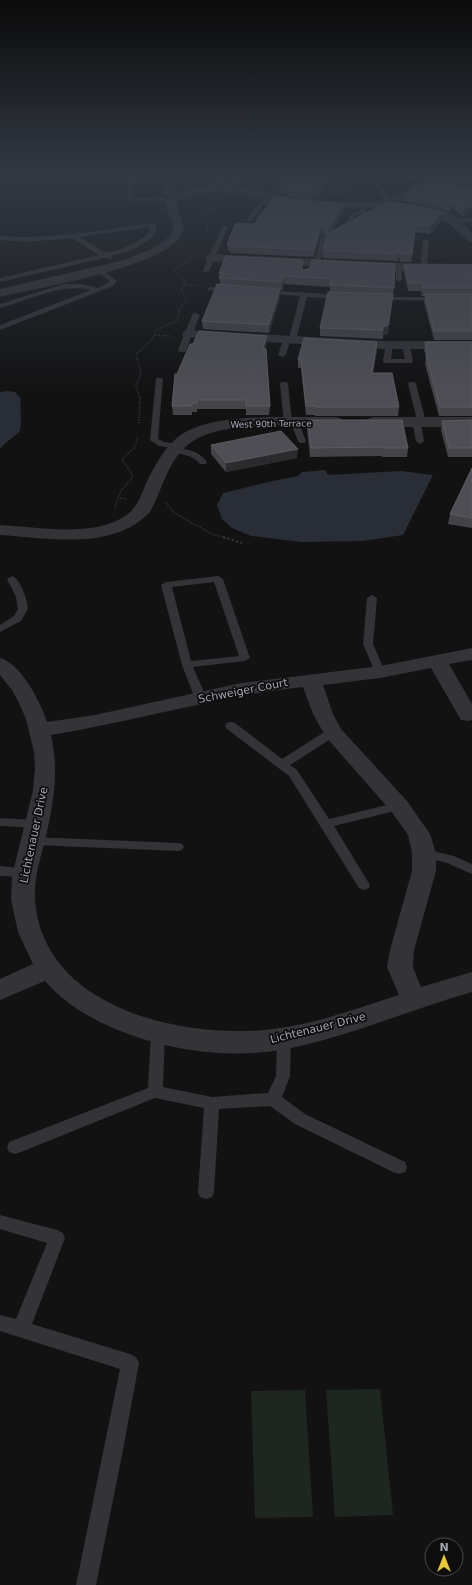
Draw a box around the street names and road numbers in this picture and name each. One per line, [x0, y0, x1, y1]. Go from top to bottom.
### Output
street label: West 90th Terrace [230, 418, 312, 430]
street label: Schweiger Court [197, 676, 289, 706]
street label: Lichtenauer Drive [17, 785, 51, 884]
street label: Lichtenauer Drive [269, 1010, 367, 1046]

